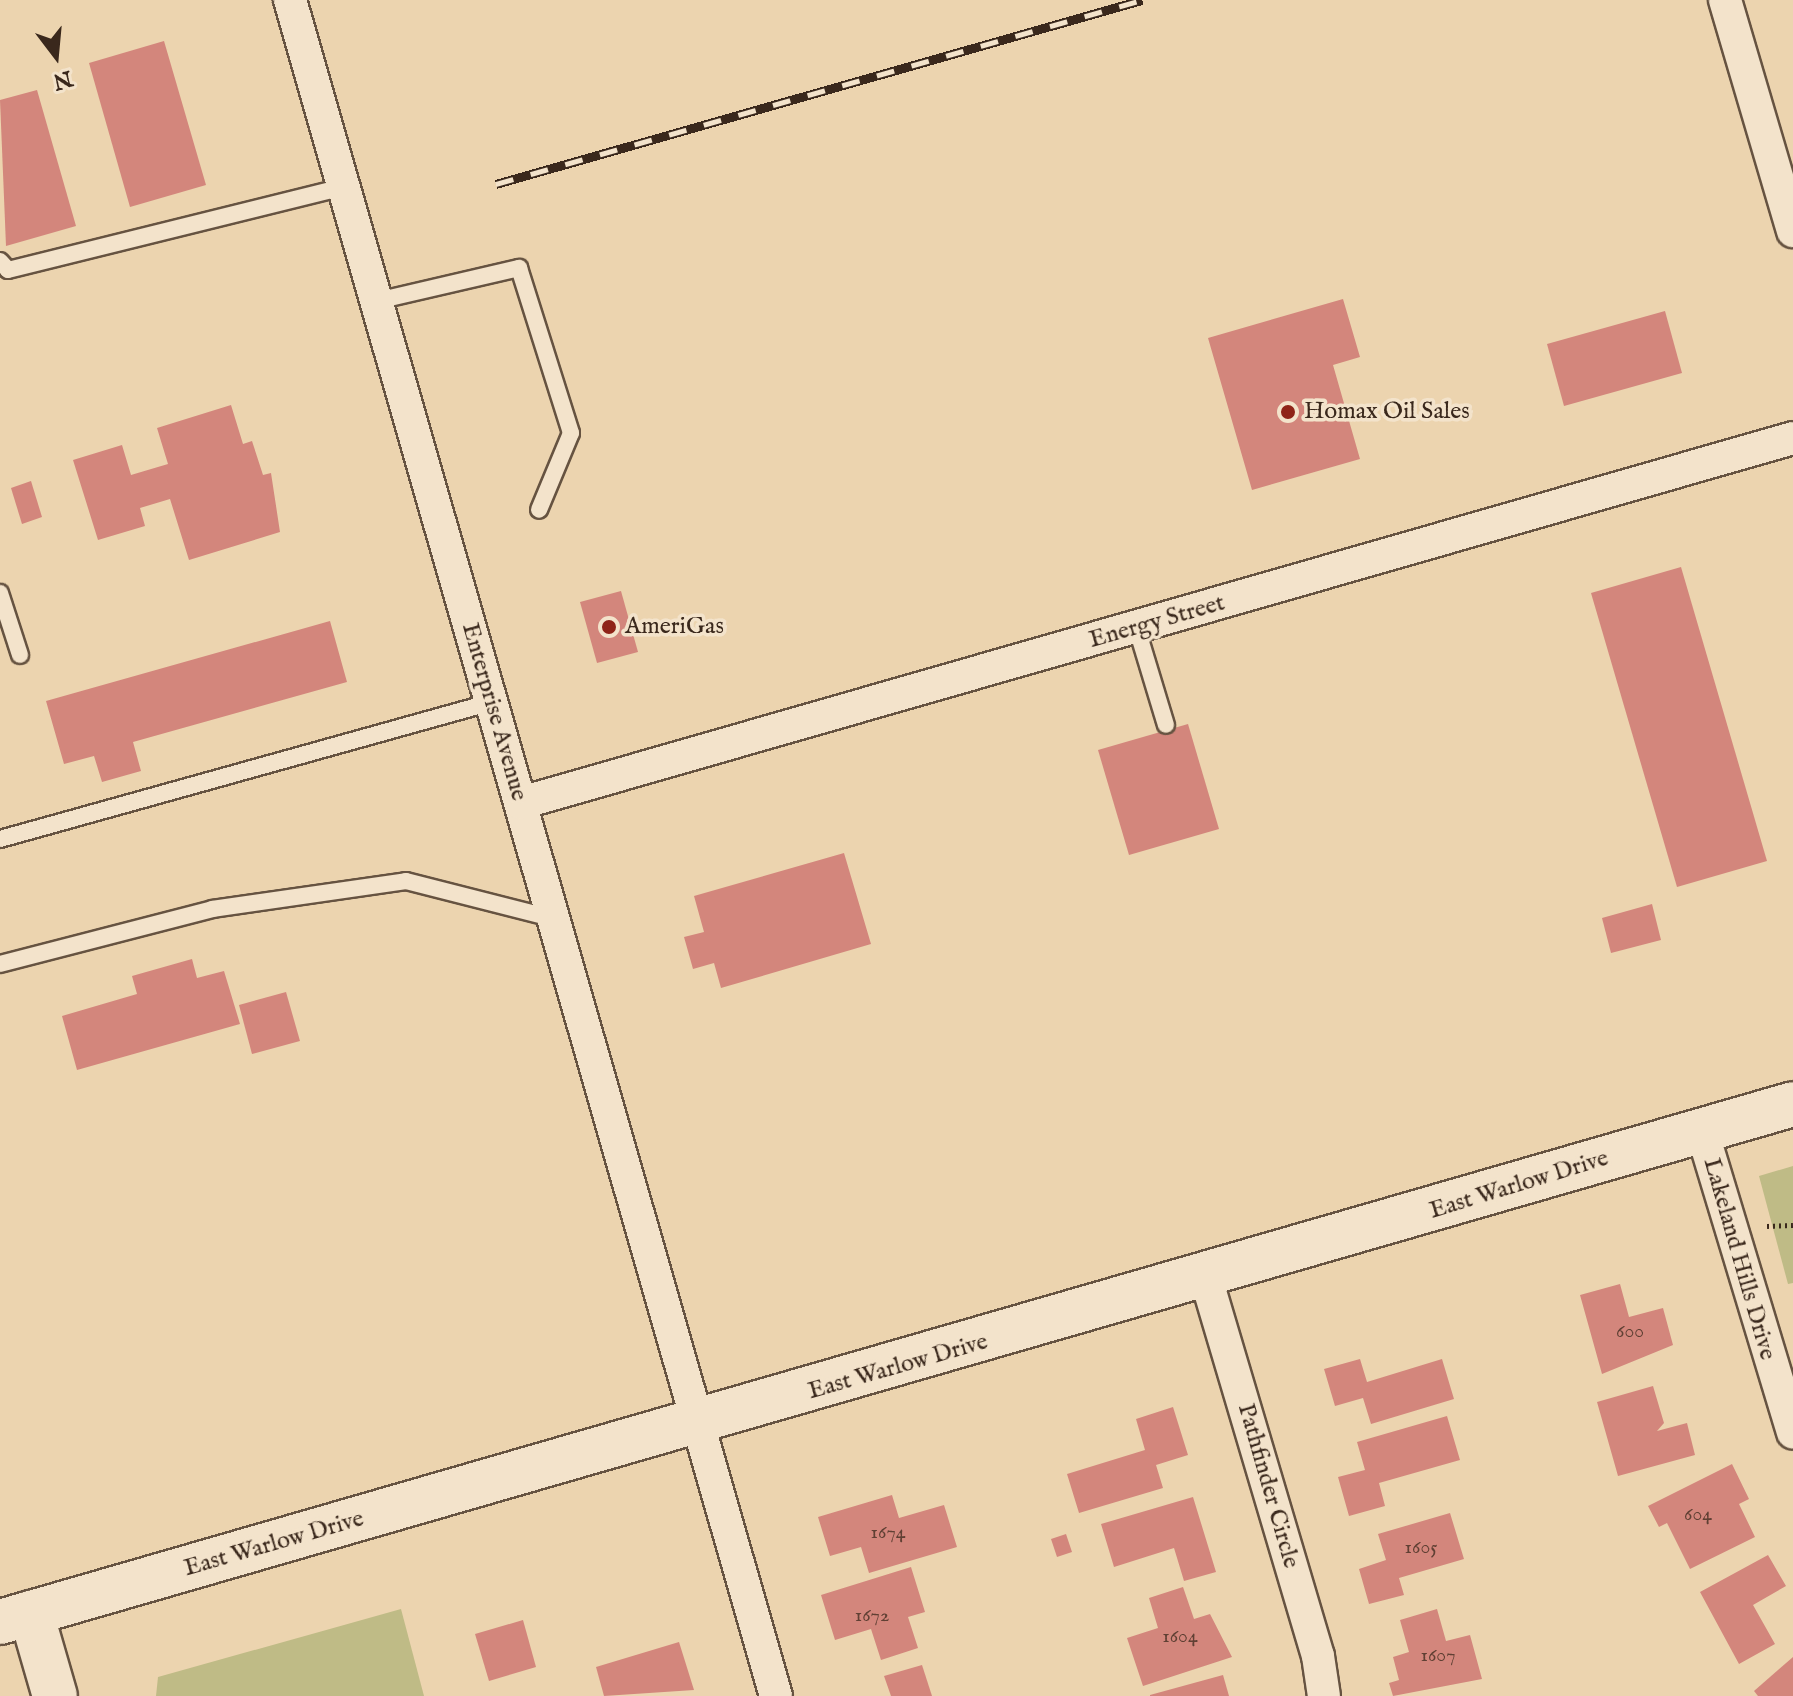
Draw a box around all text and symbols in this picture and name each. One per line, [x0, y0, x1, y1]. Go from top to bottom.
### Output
north arrow [16, 16, 96, 96]
text: N [50, 63, 76, 95]
place label: Homax Oil Sales [1304, 398, 1470, 426]
marker: Homax Oil Sales [1279, 403, 1297, 421]
street label: Energy Street [1086, 589, 1228, 655]
place label: AmeriGas [625, 613, 724, 641]
marker: AmeriGas [600, 618, 618, 636]
street label: Enterprise Avenue [455, 620, 533, 804]
street label: East Warlow Drive [1426, 1144, 1612, 1226]
street label: Lakeland Hills Drive [1696, 1155, 1782, 1363]
house number: 600 [1616, 1319, 1644, 1343]
street label: East Warlow Drive [805, 1328, 991, 1406]
street label: Pathfinder Circle [1231, 1400, 1305, 1572]
house number: 604 [1684, 1502, 1712, 1526]
street label: East Warlow Drive [181, 1505, 367, 1583]
house number: 1674 [871, 1520, 905, 1544]
house number: 1605 [1405, 1535, 1437, 1559]
house number: 1672 [855, 1603, 889, 1627]
house number: 1604 [1162, 1624, 1198, 1648]
house number: 1607 [1420, 1643, 1456, 1667]

